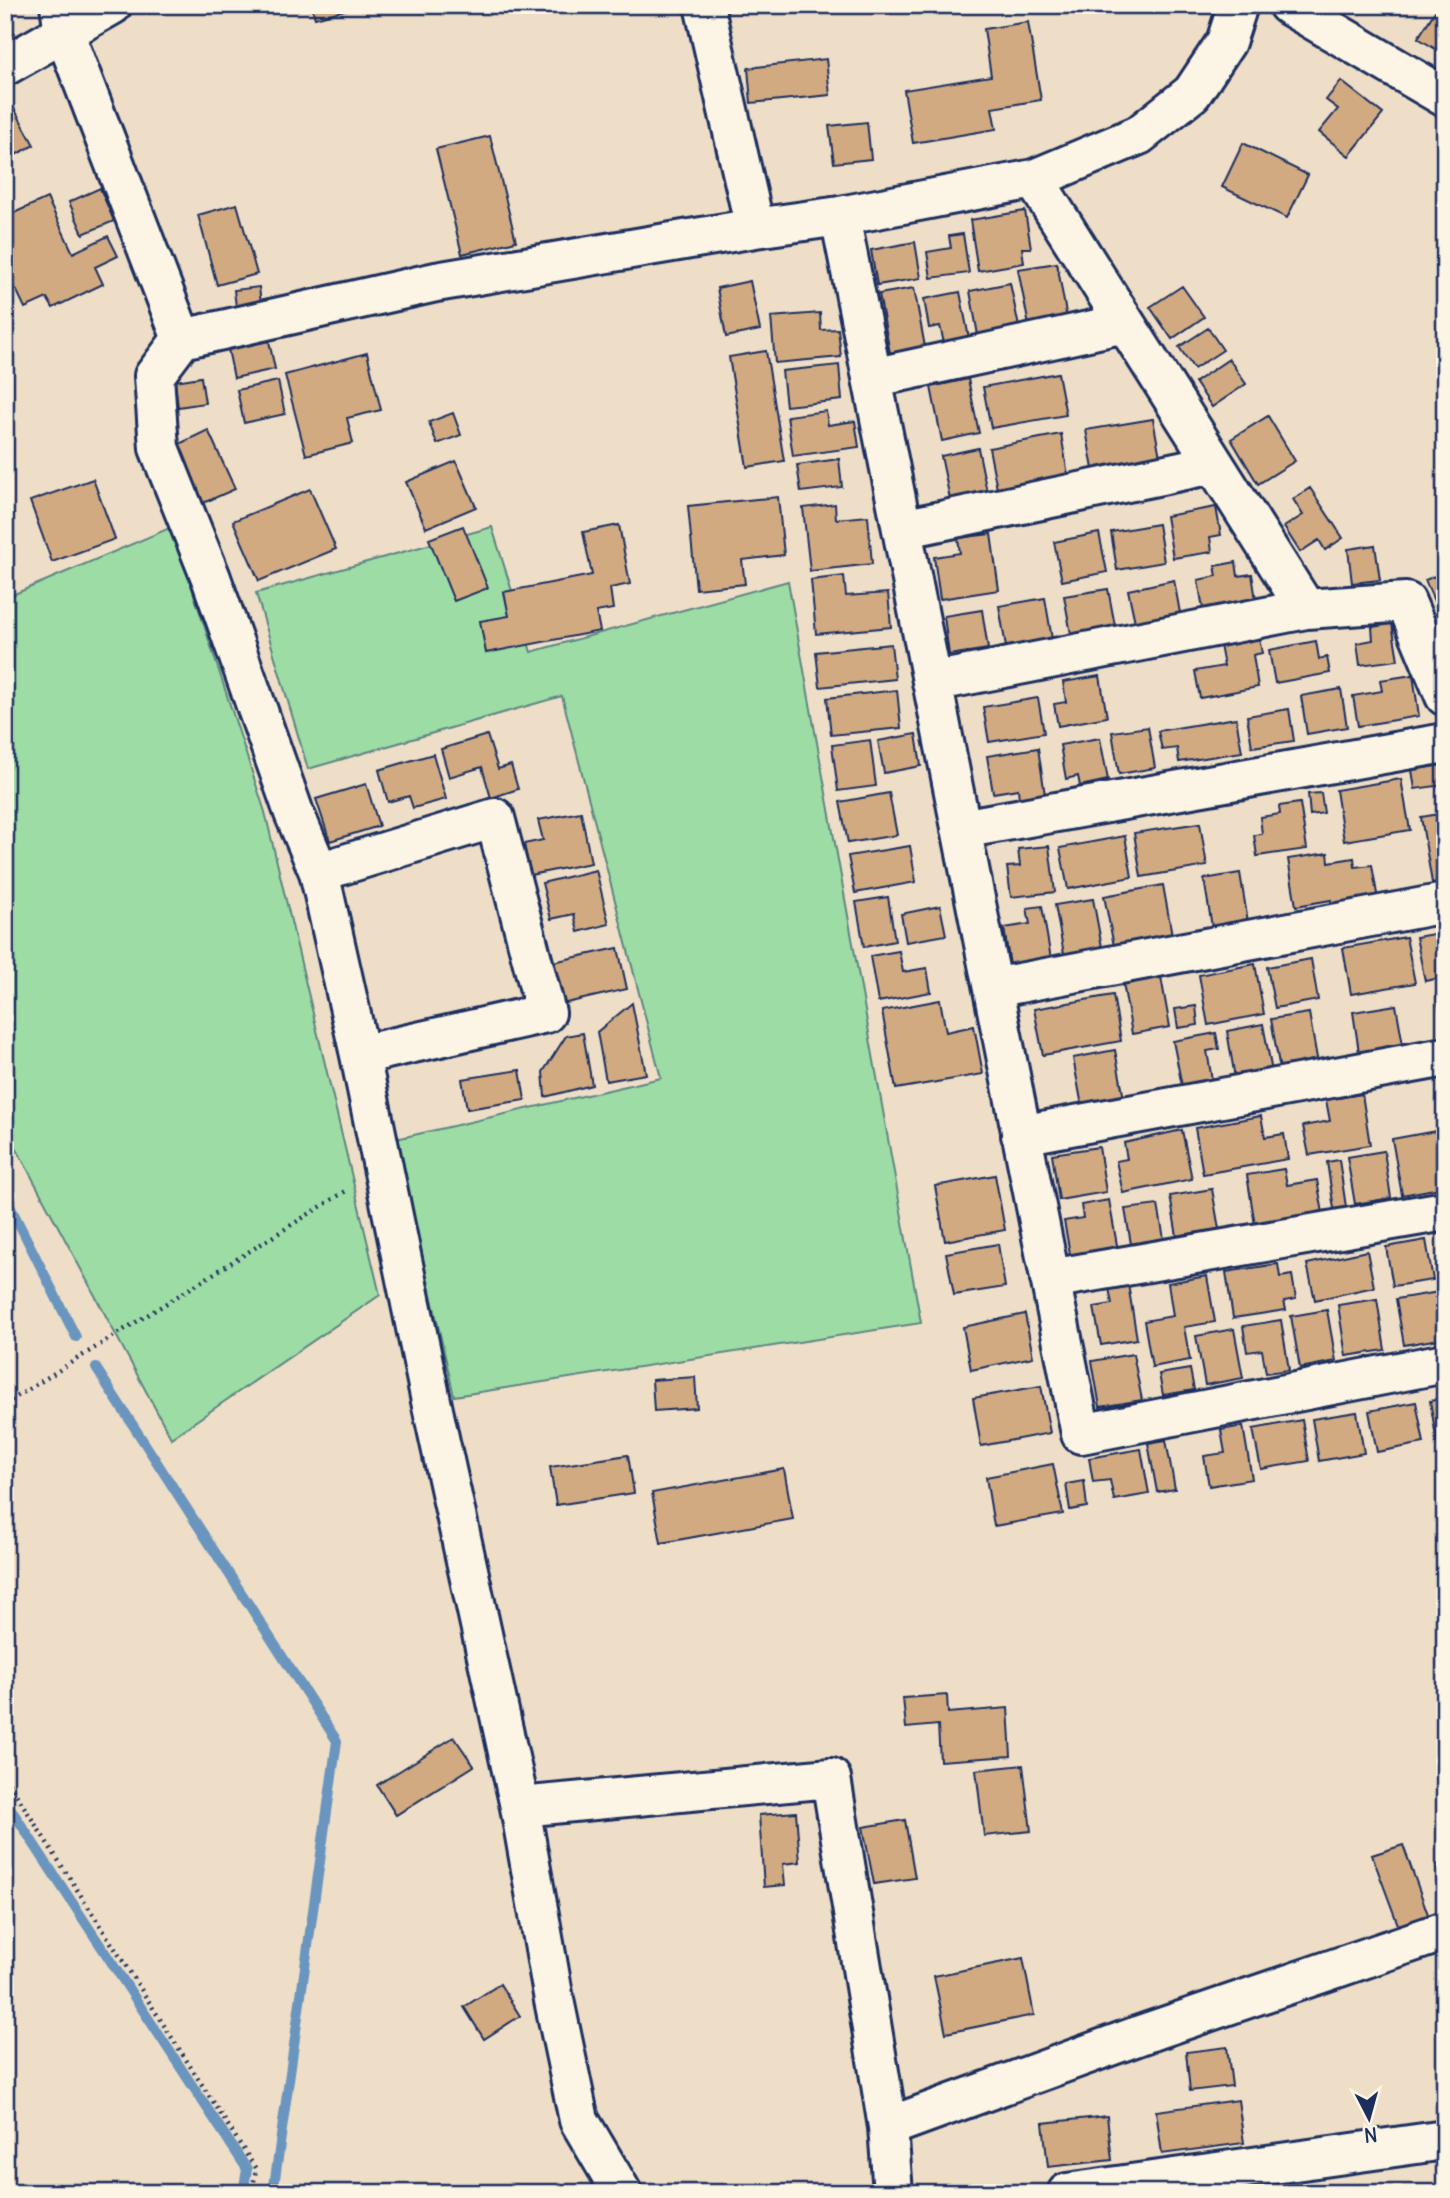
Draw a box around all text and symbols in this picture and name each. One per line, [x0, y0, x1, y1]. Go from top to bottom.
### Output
north arrow [1334, 2082, 1404, 2152]
text: N [1363, 2122, 1379, 2148]

